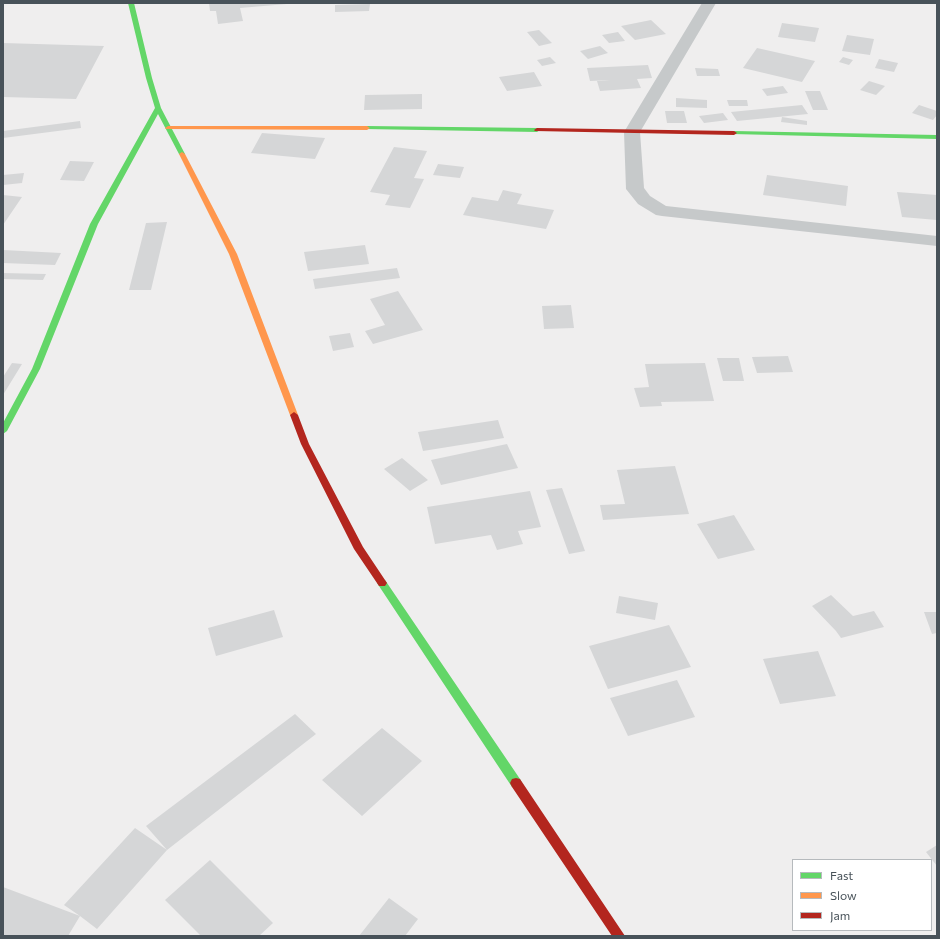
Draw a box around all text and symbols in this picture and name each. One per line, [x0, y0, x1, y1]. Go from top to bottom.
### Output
legend [792, 859, 932, 931]
text: Fast [830, 868, 853, 882]
text: Slow [830, 888, 857, 902]
text: Jam [830, 908, 850, 922]

